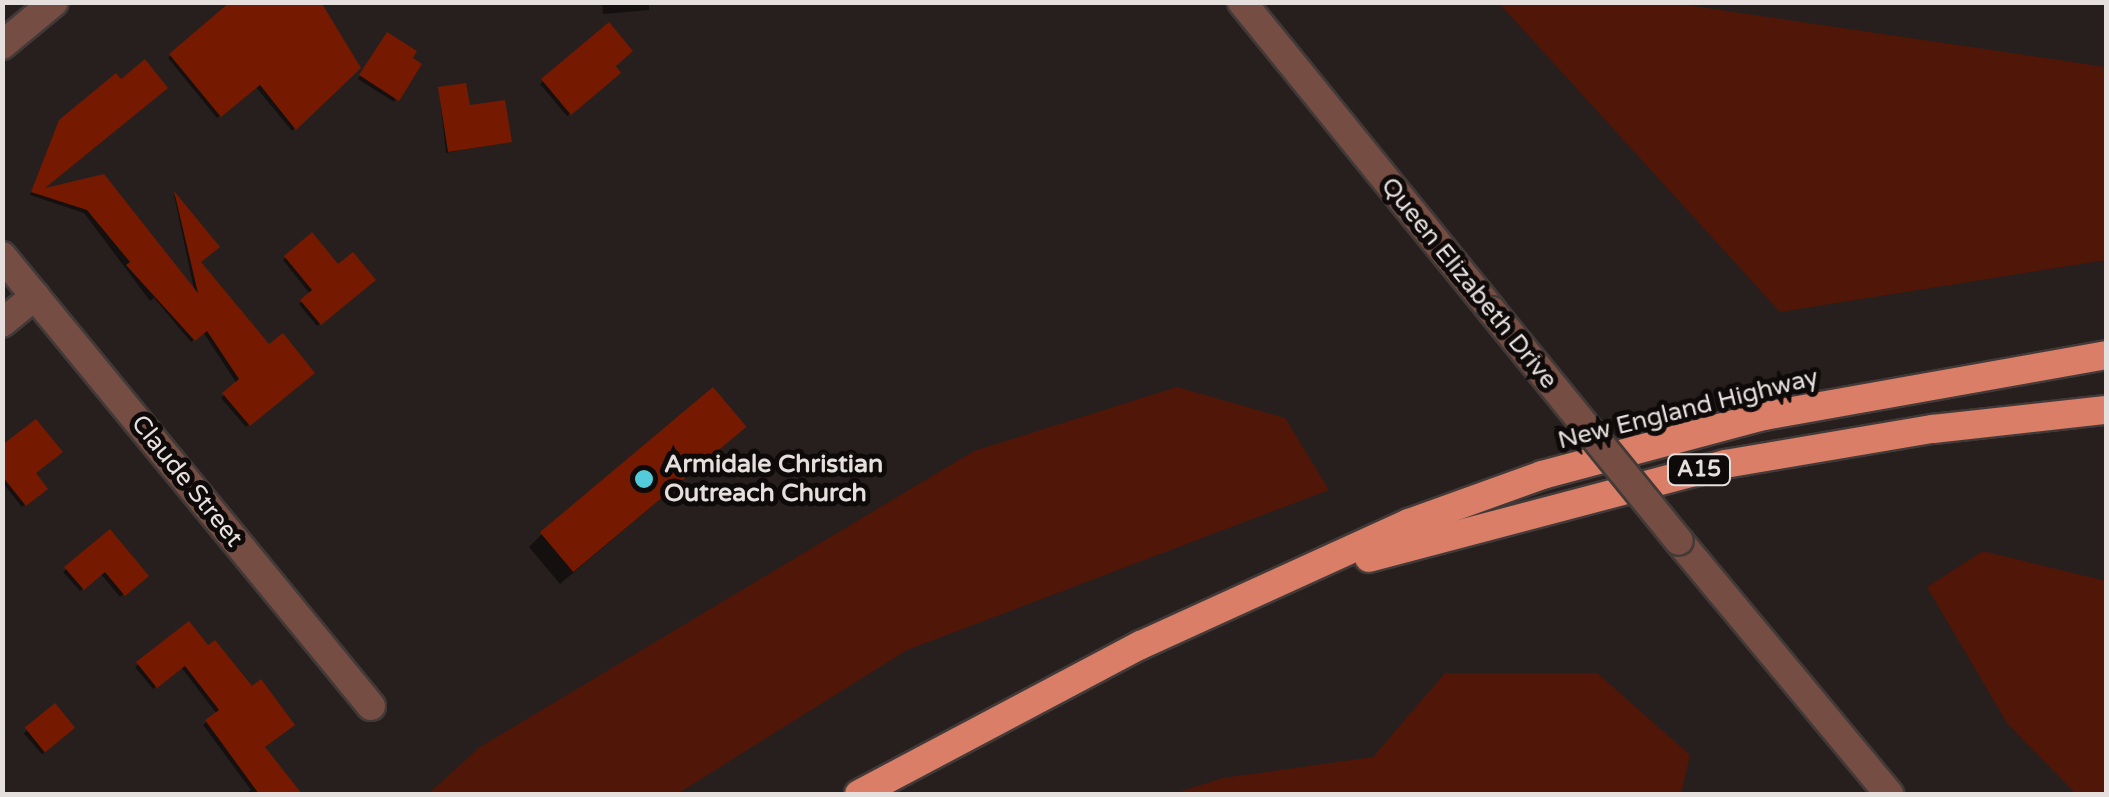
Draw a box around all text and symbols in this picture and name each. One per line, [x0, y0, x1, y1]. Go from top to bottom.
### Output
street label: Queen Elizabeth Drive [1375, 171, 1563, 395]
street label: New England Highway [1555, 362, 1821, 456]
street label: Claude Street [125, 409, 249, 553]
place label: Armidale Christian Outreach Church [664, 450, 883, 509]
road number: A15 [1666, 453, 1732, 487]
marker: Armidale Christian Outreach Church [633, 468, 655, 490]

